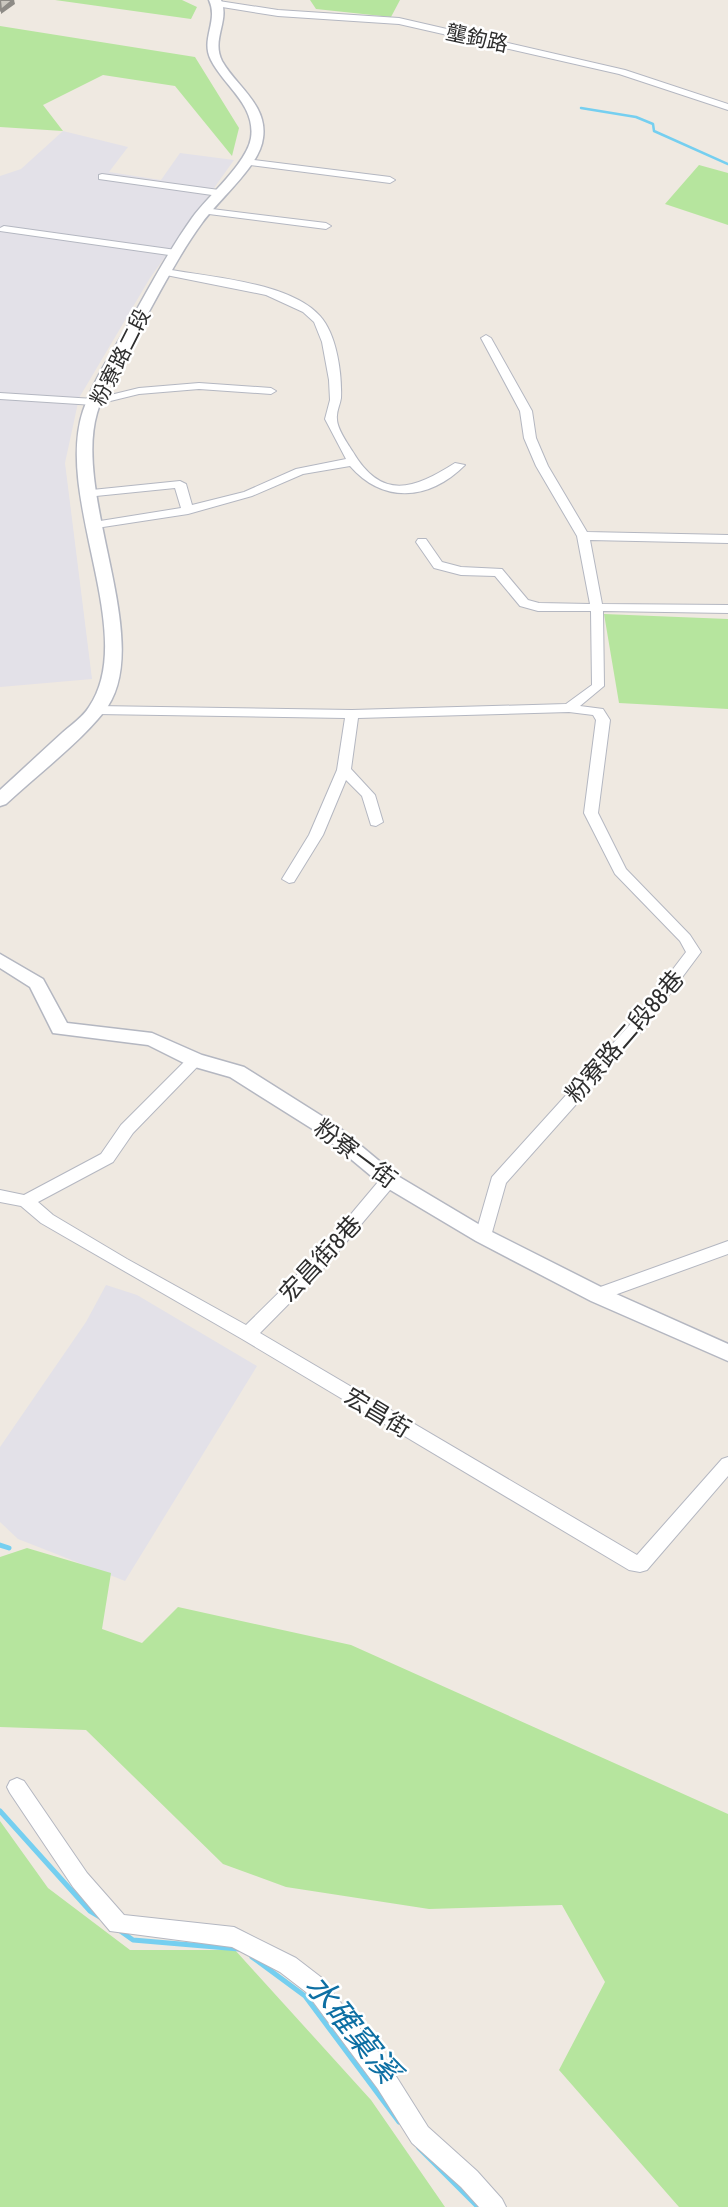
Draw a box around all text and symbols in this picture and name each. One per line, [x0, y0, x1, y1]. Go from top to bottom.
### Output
street label: 壟鉤路 [443, 17, 511, 59]
street label: 粉寮路二段 [83, 304, 157, 410]
street label: 粉寮路二段88巷 [558, 963, 690, 1109]
street label: 粉寮一街 [308, 1111, 404, 1195]
street label: 宏昌街8巷 [272, 1208, 368, 1308]
street label: 宏昌街 [339, 1380, 417, 1444]
water label: 水確窠溪 [296, 1965, 412, 2094]

